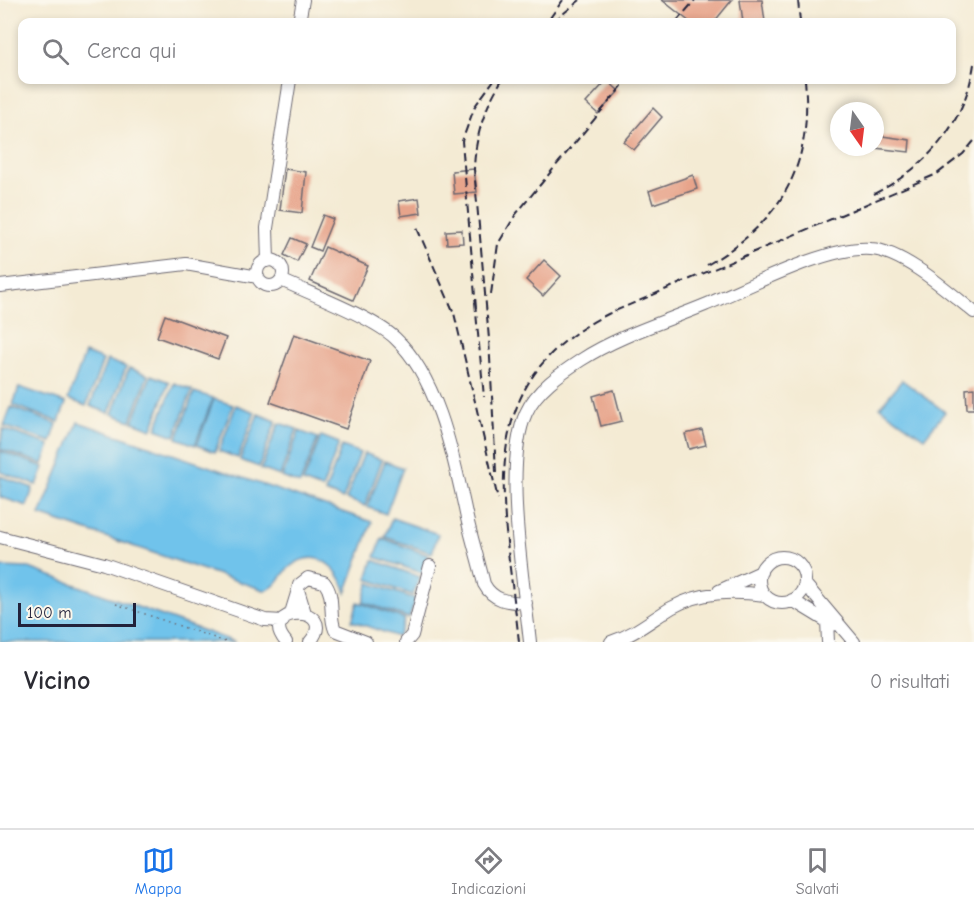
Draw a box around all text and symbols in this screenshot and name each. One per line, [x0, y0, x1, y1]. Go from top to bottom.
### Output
search box [18, 18, 956, 84]
icon: search [39, 35, 72, 68]
text: Cerca qui [87, 38, 177, 64]
north arrow [830, 102, 884, 156]
scale bar [18, 600, 136, 628]
text: 100 m [27, 604, 71, 622]
text: Vicino [24, 666, 90, 696]
text: 0 risultati [870, 670, 950, 693]
tab: Mappa [135, 844, 182, 898]
tab: Indicazioni [451, 844, 526, 898]
tab: Salvati [796, 844, 839, 898]

